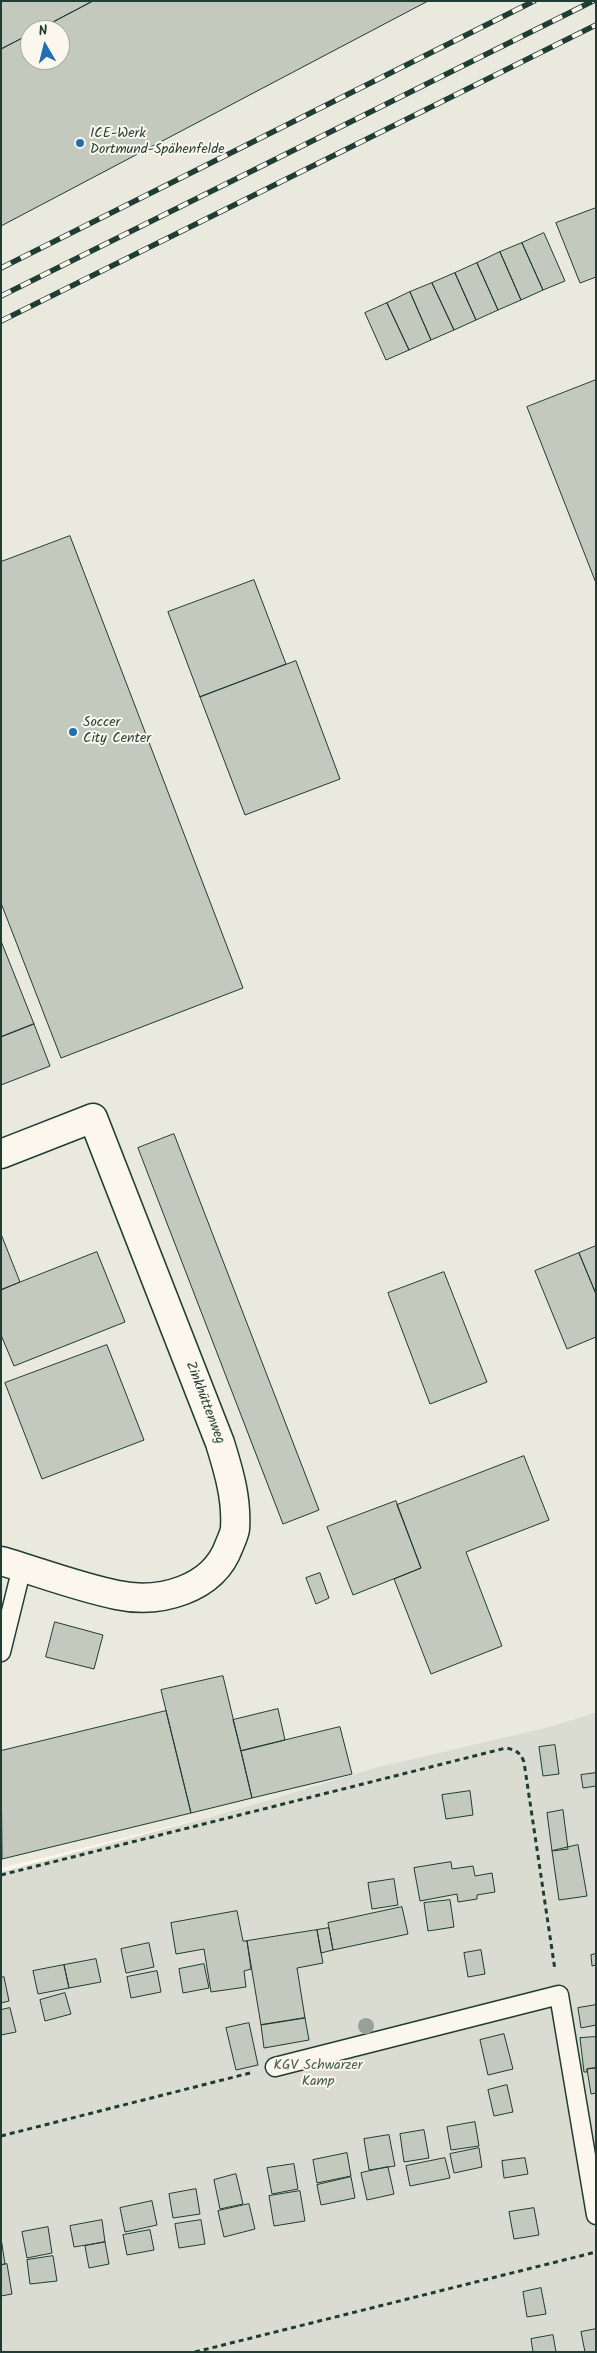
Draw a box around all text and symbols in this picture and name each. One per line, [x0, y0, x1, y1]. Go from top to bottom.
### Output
north arrow [20, 20, 70, 70]
text: N [37, 20, 49, 43]
place label: ICE-Werk Dortmund-Spähenfelde [90, 127, 224, 160]
marker: ICE-Werk Dortmund-Spähenfelde [74, 137, 86, 149]
place label: Soccer City Center [83, 716, 151, 749]
marker: Soccer City Center [67, 726, 79, 738]
street label: Zinkhüttenweg [181, 1359, 227, 1447]
park label: KGV Schwarzer Kamp [274, 2059, 362, 2092]

